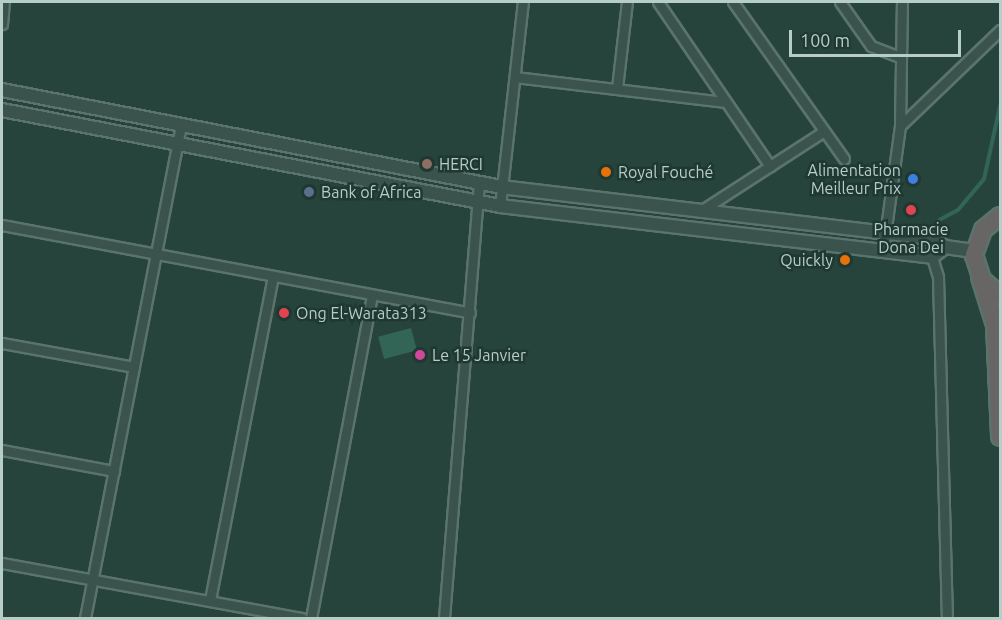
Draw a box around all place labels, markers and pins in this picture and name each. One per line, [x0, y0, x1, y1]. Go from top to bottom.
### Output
place label: HERCI [439, 154, 483, 174]
marker: HERCI [420, 157, 434, 171]
place label: Alimentation Meilleur Prix [808, 160, 901, 198]
place label: Royal Fouché [618, 162, 713, 182]
marker: Royal Fouché [599, 165, 613, 179]
marker: Alimentation Meilleur Prix [906, 172, 920, 186]
place label: Bank of Africa [321, 182, 421, 202]
marker: Bank of Africa [302, 185, 316, 199]
marker: Pharmacie Dona Dei [904, 203, 918, 217]
place label: Pharmacie Dona Dei [873, 219, 949, 257]
place label: Quickly [780, 250, 833, 270]
marker: Quickly [838, 253, 852, 267]
place label: Ong El-Warata313 [296, 303, 427, 323]
marker: Ong El-Warata313 [277, 306, 291, 320]
place label: Le 15 Janvier [432, 345, 526, 365]
marker: Le 15 Janvier [413, 348, 427, 362]

